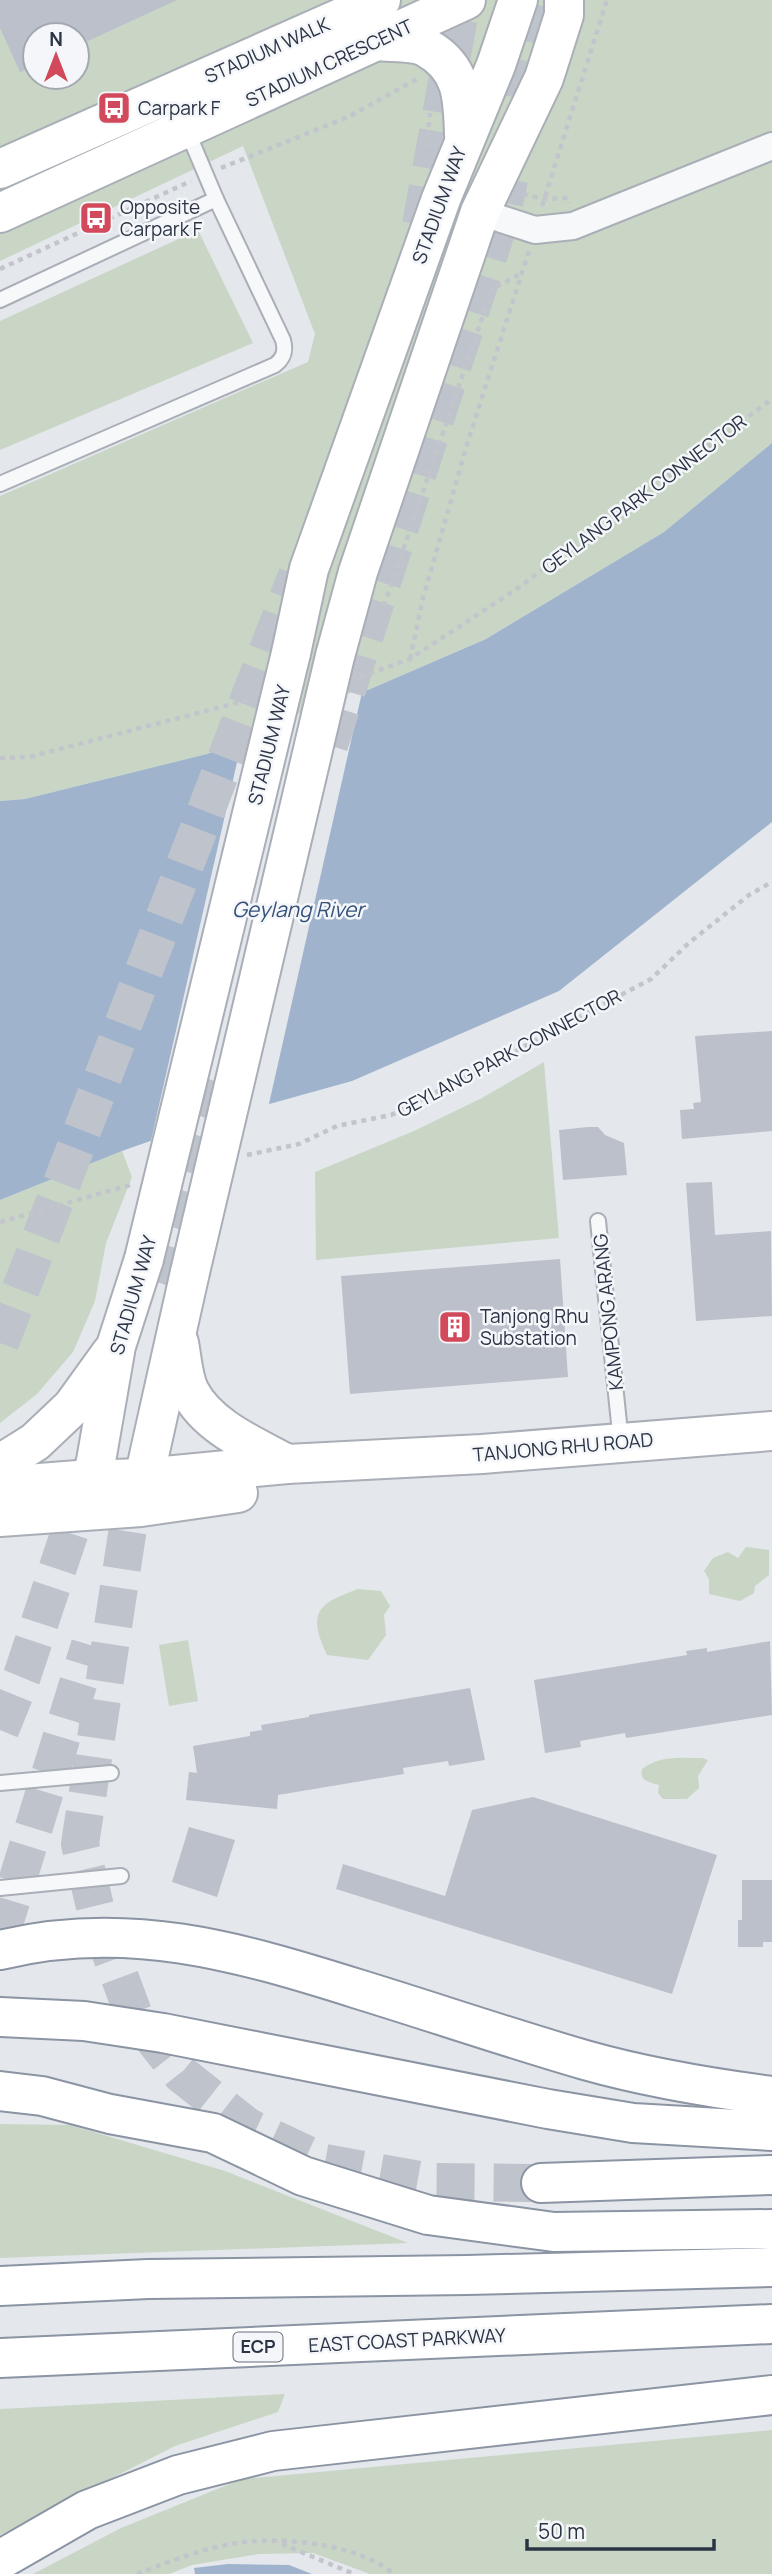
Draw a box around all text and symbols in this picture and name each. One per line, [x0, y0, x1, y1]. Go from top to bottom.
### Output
street label: STADIUM WALK [200, 10, 334, 89]
street label: STADIUM CRESCENT [241, 13, 417, 113]
north arrow [21, 21, 91, 91]
text: N [49, 26, 63, 52]
bus stop icon: Carpark F [95, 89, 133, 127]
place label: Carpark F [138, 95, 221, 121]
street label: STADIUM WAY [406, 142, 472, 267]
place label: Opposite Carpark F [120, 194, 203, 242]
bus stop icon: Opposite Carpark F [77, 199, 115, 237]
street label: GEYLANG PARK CONNECTOR [536, 408, 752, 580]
street label: STADIUM WAY [242, 682, 297, 808]
water label: Geylang River [232, 895, 366, 923]
street label: GEYLANG PARK CONNECTOR [392, 983, 626, 1123]
street label: STADIUM WAY [104, 1232, 163, 1358]
street label: KAMPONG ARANG [587, 1232, 629, 1392]
place label: Tanjong Rhu Substation [480, 1303, 589, 1351]
building icon: Tanjong Rhu Substation [436, 1308, 474, 1346]
street label: TANJONG RHU ROAD [472, 1426, 654, 1468]
street label: EAST COAST PARKWAY [308, 2322, 507, 2358]
road number: ECP [233, 2332, 282, 2362]
scale bar [527, 2508, 714, 2552]
text: 50 m [538, 2517, 585, 2545]

